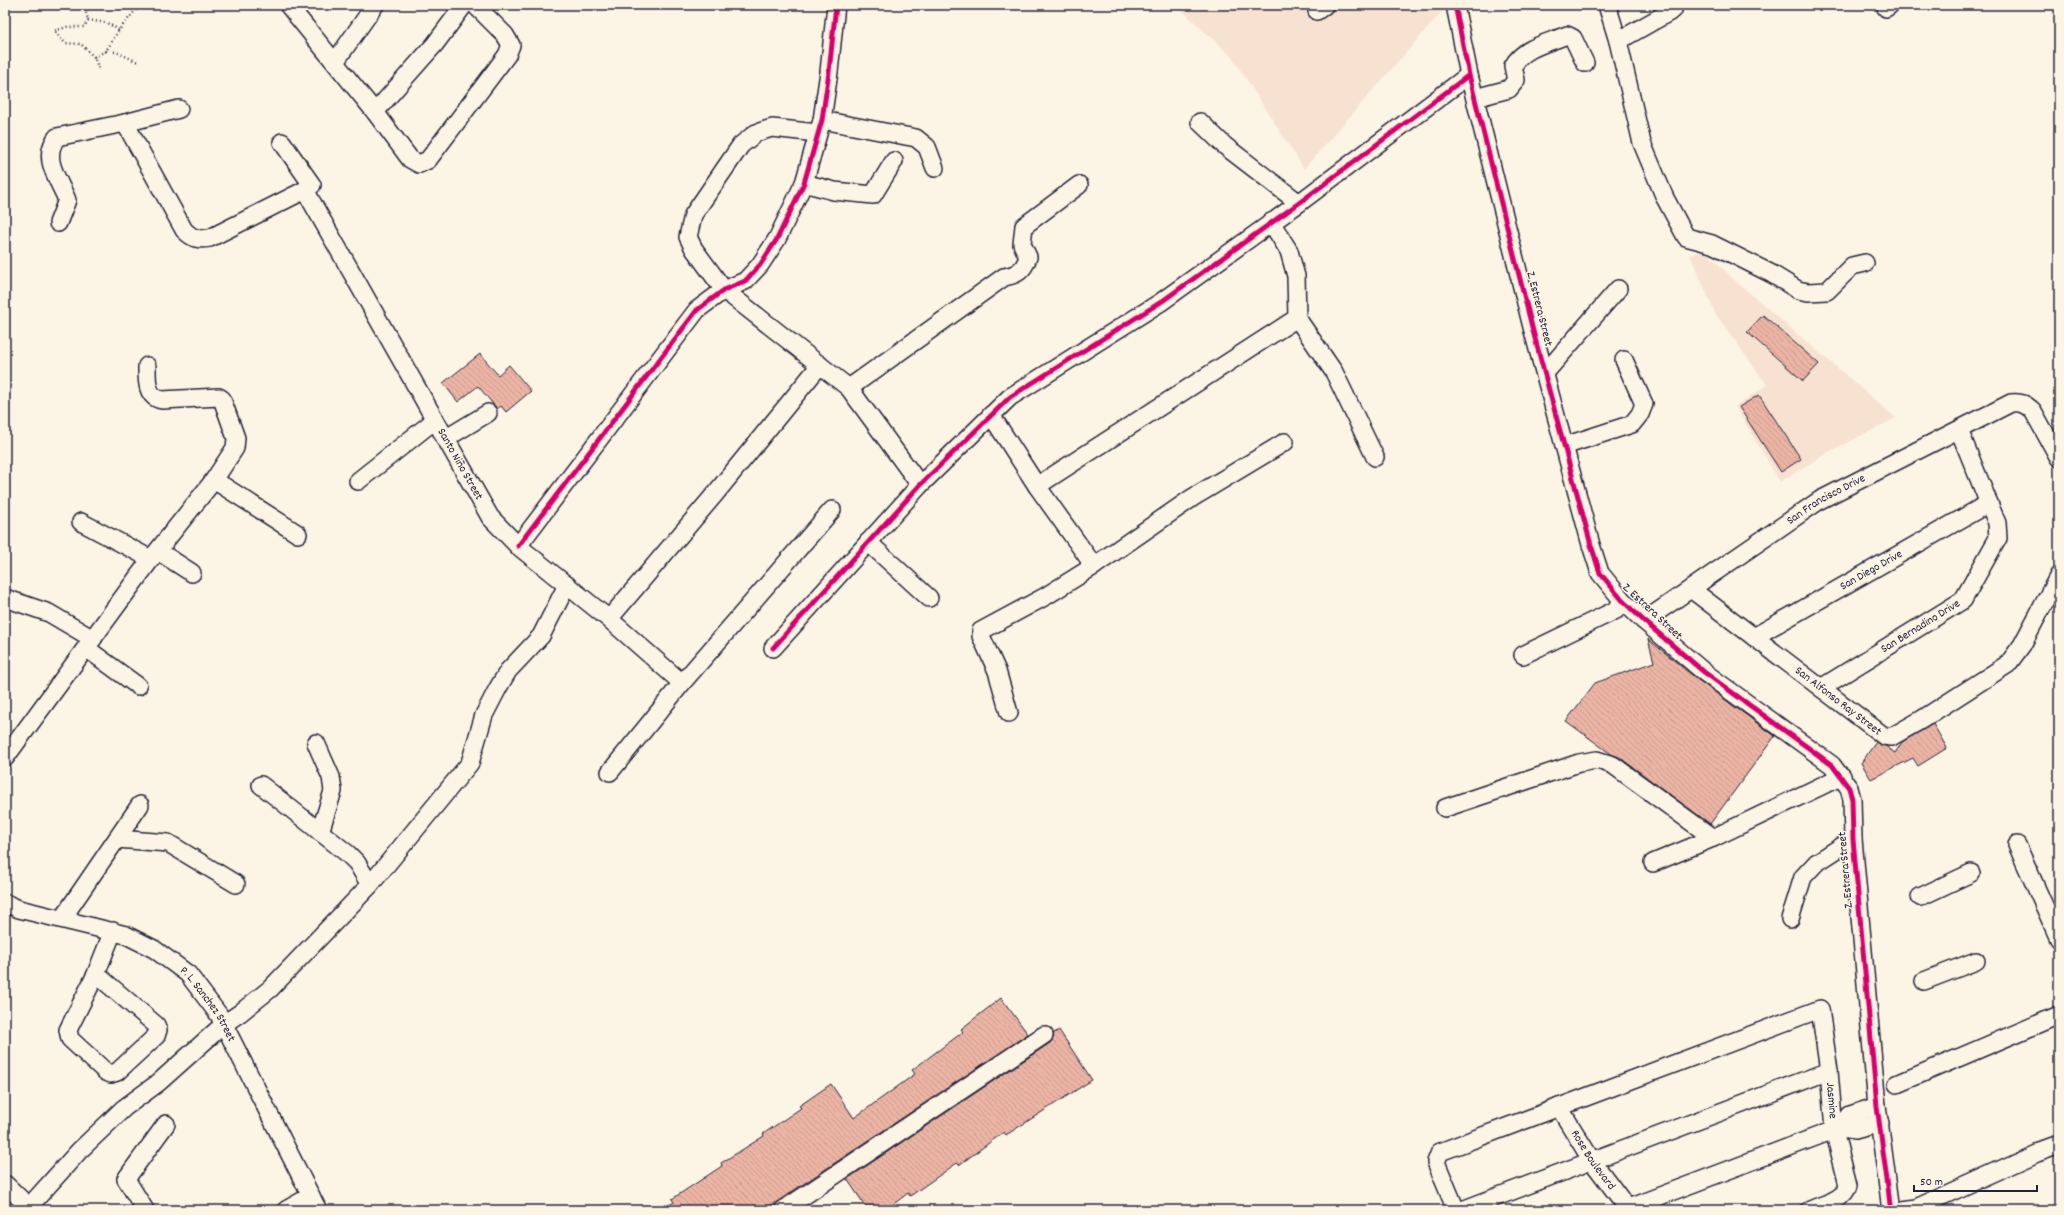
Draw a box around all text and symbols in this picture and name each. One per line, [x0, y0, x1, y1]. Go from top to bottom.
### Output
street label: Z. Estrera Street [1521, 270, 1557, 349]
street label: Santo Niño Street [433, 425, 487, 504]
street label: San Francisco Drive [1783, 470, 1868, 529]
street label: San Diego Drive [1837, 546, 1906, 595]
street label: Z. Estrera Street [1618, 580, 1686, 645]
street label: San Bernadino Drive [1878, 595, 1963, 657]
street label: San Alfonso Ray Street [1791, 662, 1886, 740]
street label: Z. Estrera Street [1834, 830, 1858, 909]
street label: P. L. Sanchez Street [176, 962, 240, 1045]
street label: Jasmine [1821, 1082, 1842, 1119]
street label: Rose Boulevard [1566, 1127, 1620, 1194]
scale bar [1914, 1167, 2037, 1193]
text: 50 m [1920, 1174, 1943, 1191]

